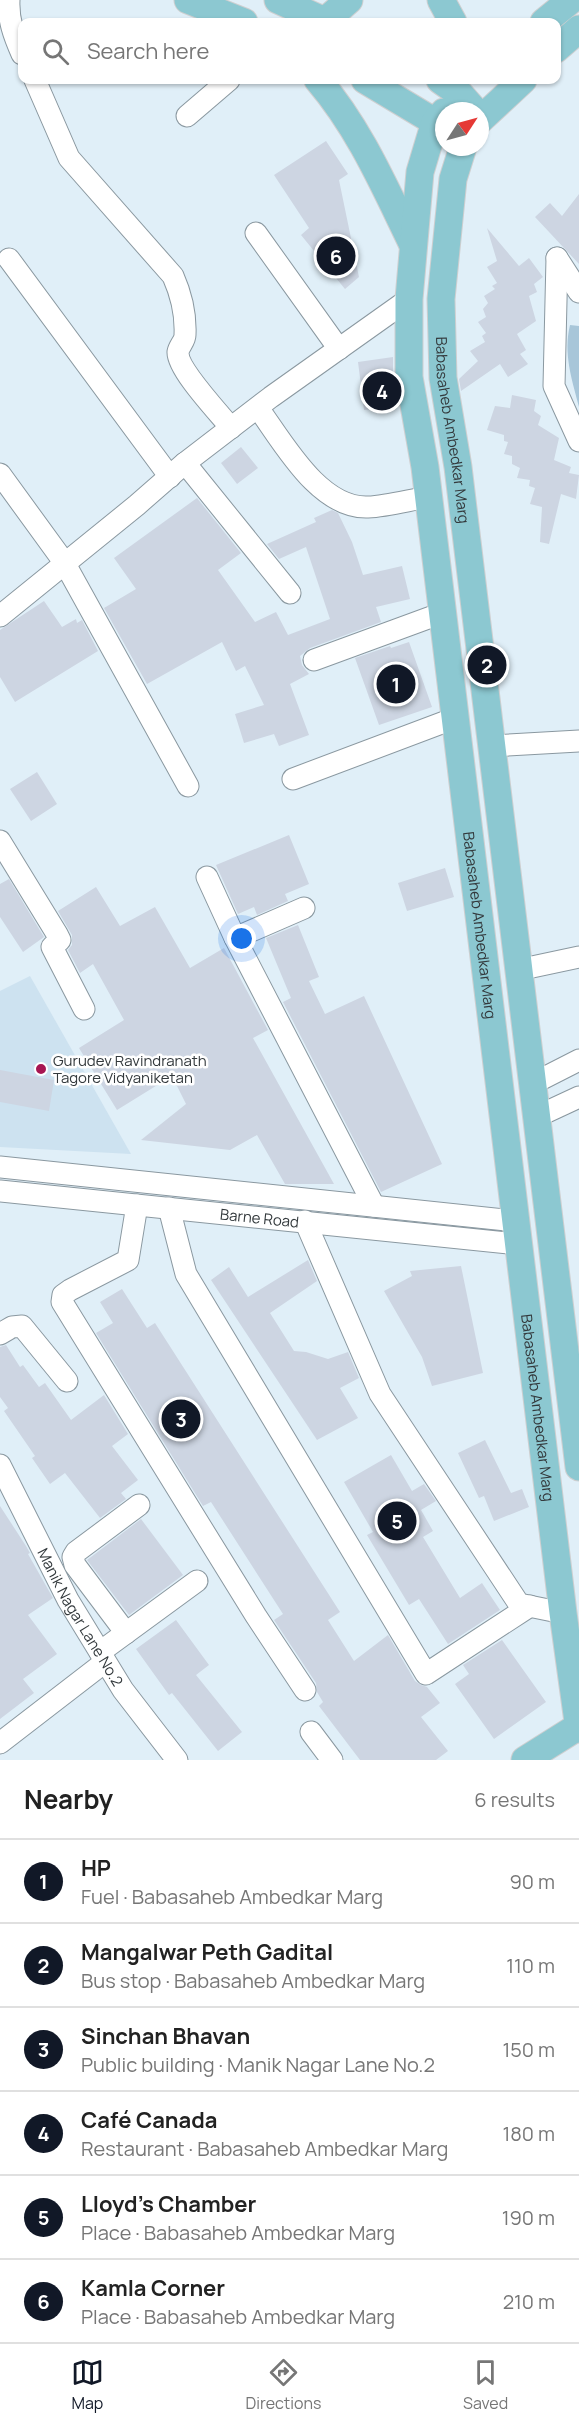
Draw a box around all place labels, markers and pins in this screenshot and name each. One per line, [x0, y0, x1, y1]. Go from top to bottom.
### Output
pin: 6 [316, 234, 356, 278]
pin: 4 [362, 368, 401, 414]
pin: 2 [468, 642, 506, 688]
pin: 1 [376, 662, 416, 706]
place label: Gurudev Ravindranath Tagore Vidyaniketan [53, 1050, 207, 1088]
marker: Gurudev Ravindranath Tagore Vidyaniketan [34, 1062, 48, 1076]
pin: 3 [162, 1396, 201, 1442]
pin: 5 [378, 1498, 416, 1544]

